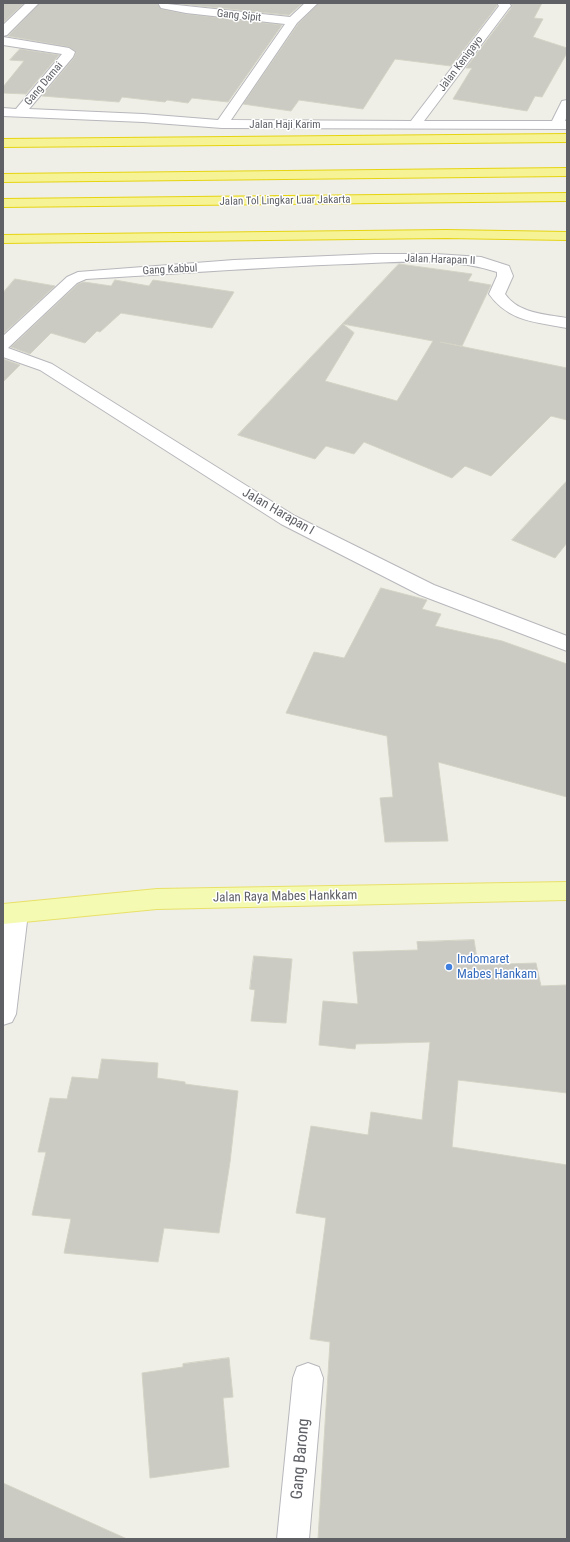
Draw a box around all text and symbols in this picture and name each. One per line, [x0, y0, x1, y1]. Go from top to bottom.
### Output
street label: Gang Sipit [216, 7, 262, 25]
street label: Jalan Kenigayo [436, 34, 486, 94]
street label: Gang Damai [22, 60, 66, 108]
street label: Jalan Haji Karim [249, 118, 321, 132]
street label: Jalan Tol Lingkar Luar Jakarta [219, 193, 351, 209]
street label: Jalan Harapan II [404, 252, 476, 268]
street label: Gang Kabbul [142, 262, 198, 278]
street label: Jalan Harapan I [239, 485, 317, 539]
street label: Jalan Raya Mabes Hankkam [213, 888, 357, 906]
place label: Indomaret Mabes Hankam [457, 952, 537, 983]
marker: Indomaret Mabes Hankam [444, 962, 454, 972]
street label: Gang Barong [288, 1418, 314, 1500]

